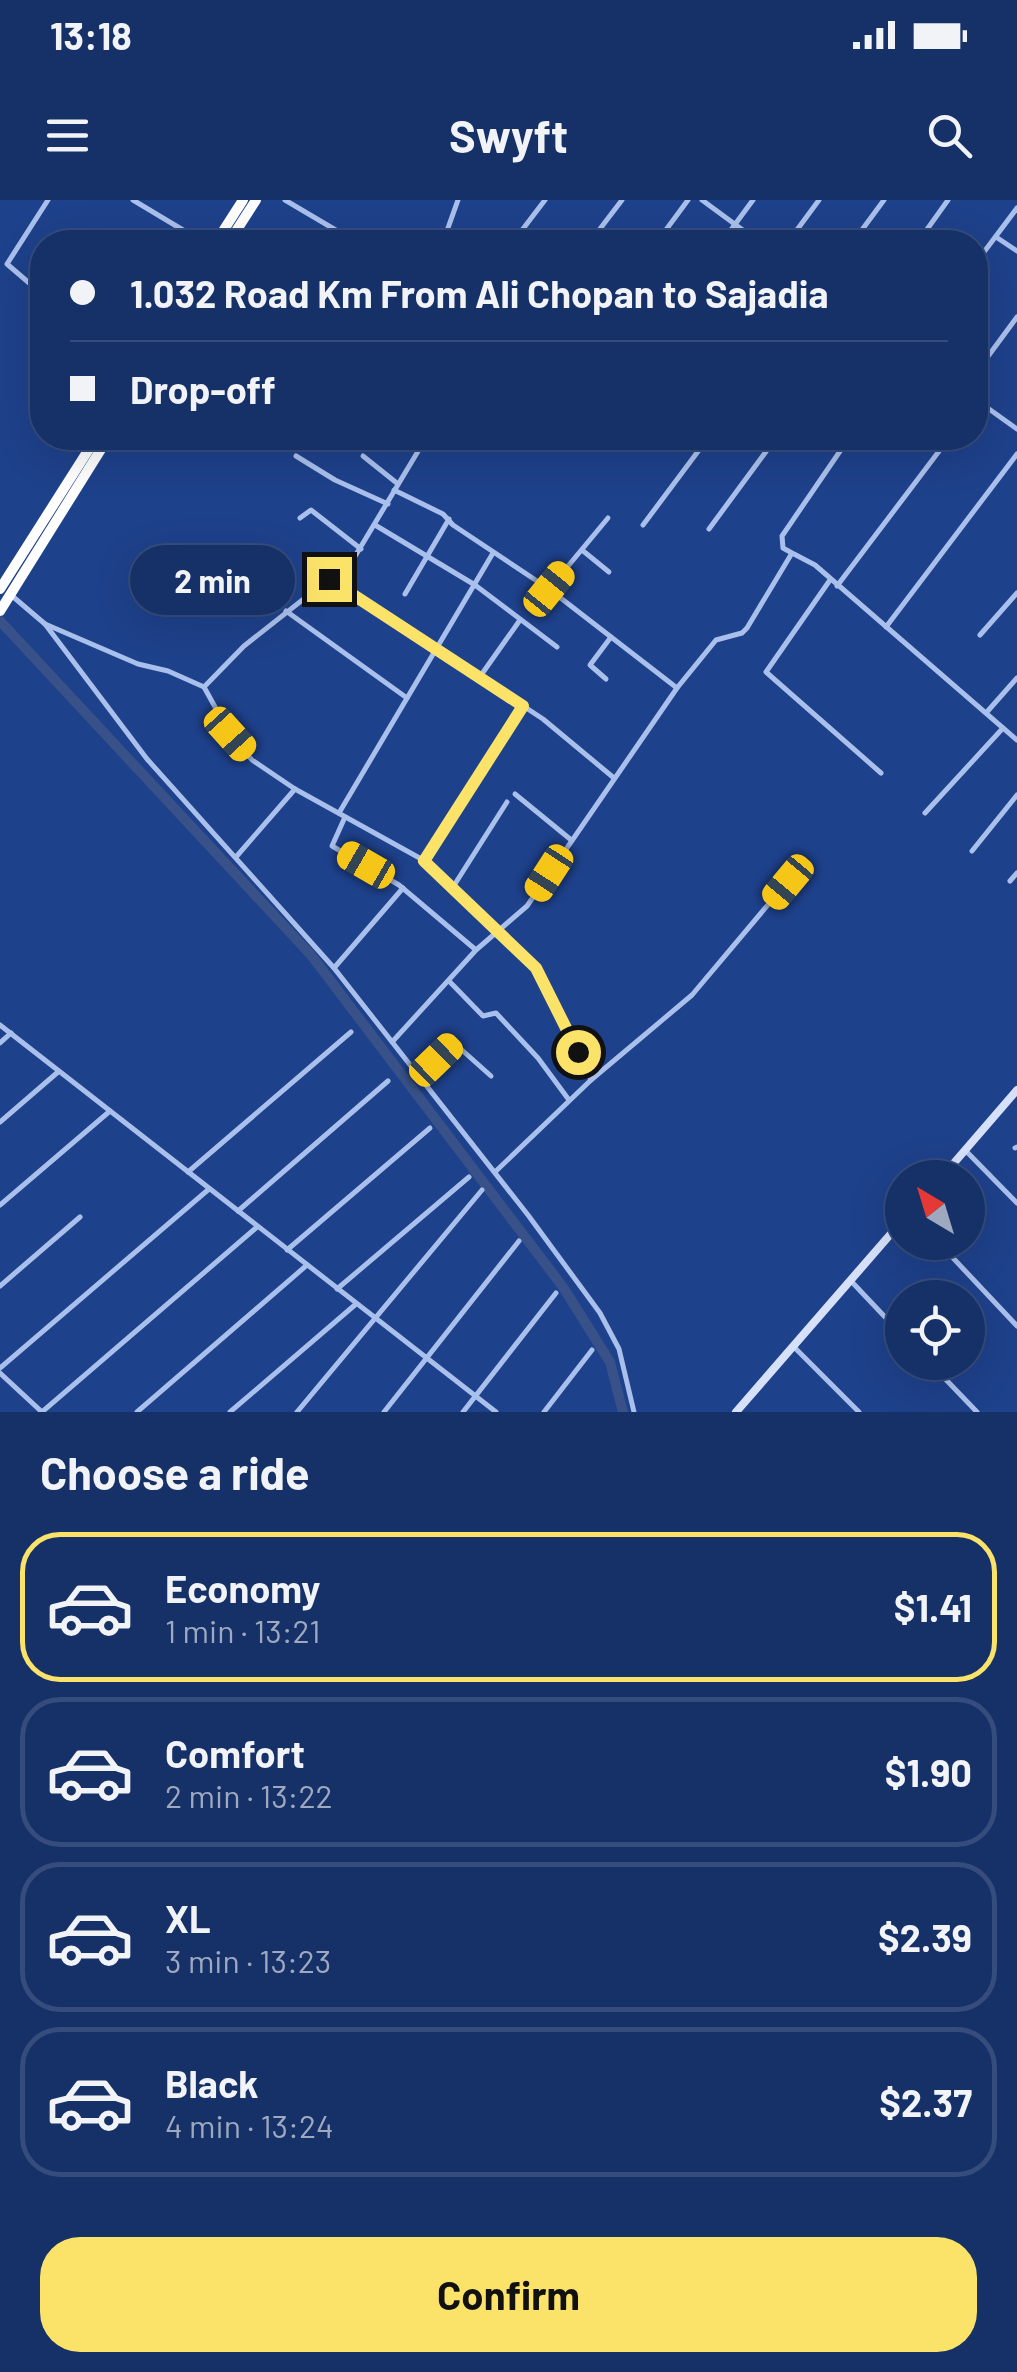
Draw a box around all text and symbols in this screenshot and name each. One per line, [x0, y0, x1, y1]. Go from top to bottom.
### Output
text: 13:18 [50, 12, 132, 58]
icon: menu [40, 108, 95, 163]
text: Swyft [449, 108, 568, 162]
icon: search [922, 108, 977, 163]
text: 1.032 Road Km From Ali Chopan to Sajadia [130, 270, 828, 316]
text: Drop-off [130, 366, 276, 412]
callout: 2 min [129, 544, 294, 614]
car [518, 556, 580, 622]
route end [307, 557, 352, 602]
text: 2 min [174, 561, 251, 599]
car [199, 702, 261, 766]
car [333, 837, 399, 893]
car [520, 840, 578, 906]
car [757, 849, 819, 915]
car [404, 1028, 468, 1092]
route start [556, 1030, 601, 1075]
north arrow [885, 1160, 985, 1260]
map controls [885, 1160, 985, 1380]
button: locate [885, 1280, 985, 1380]
text: Choose a ride [40, 1445, 310, 1499]
icon: car [45, 1562, 135, 1652]
text: Economy [165, 1565, 320, 1611]
text: $1.41 [894, 1584, 972, 1630]
text: 1 min · 13:21 [165, 1611, 320, 1649]
icon: car [45, 1727, 135, 1817]
text: Comfort [165, 1730, 305, 1776]
text: $1.90 [885, 1749, 972, 1795]
text: 2 min · 13:22 [165, 1776, 333, 1814]
icon: car [45, 1892, 135, 1982]
text: XL [165, 1895, 211, 1941]
text: $2.39 [878, 1914, 972, 1960]
text: 3 min · 13:23 [165, 1941, 331, 1979]
icon: car [45, 2057, 135, 2147]
text: Black [165, 2060, 259, 2106]
text: $2.37 [879, 2079, 972, 2125]
text: 4 min · 13:24 [165, 2106, 334, 2144]
button: Confirm [40, 2237, 977, 2352]

